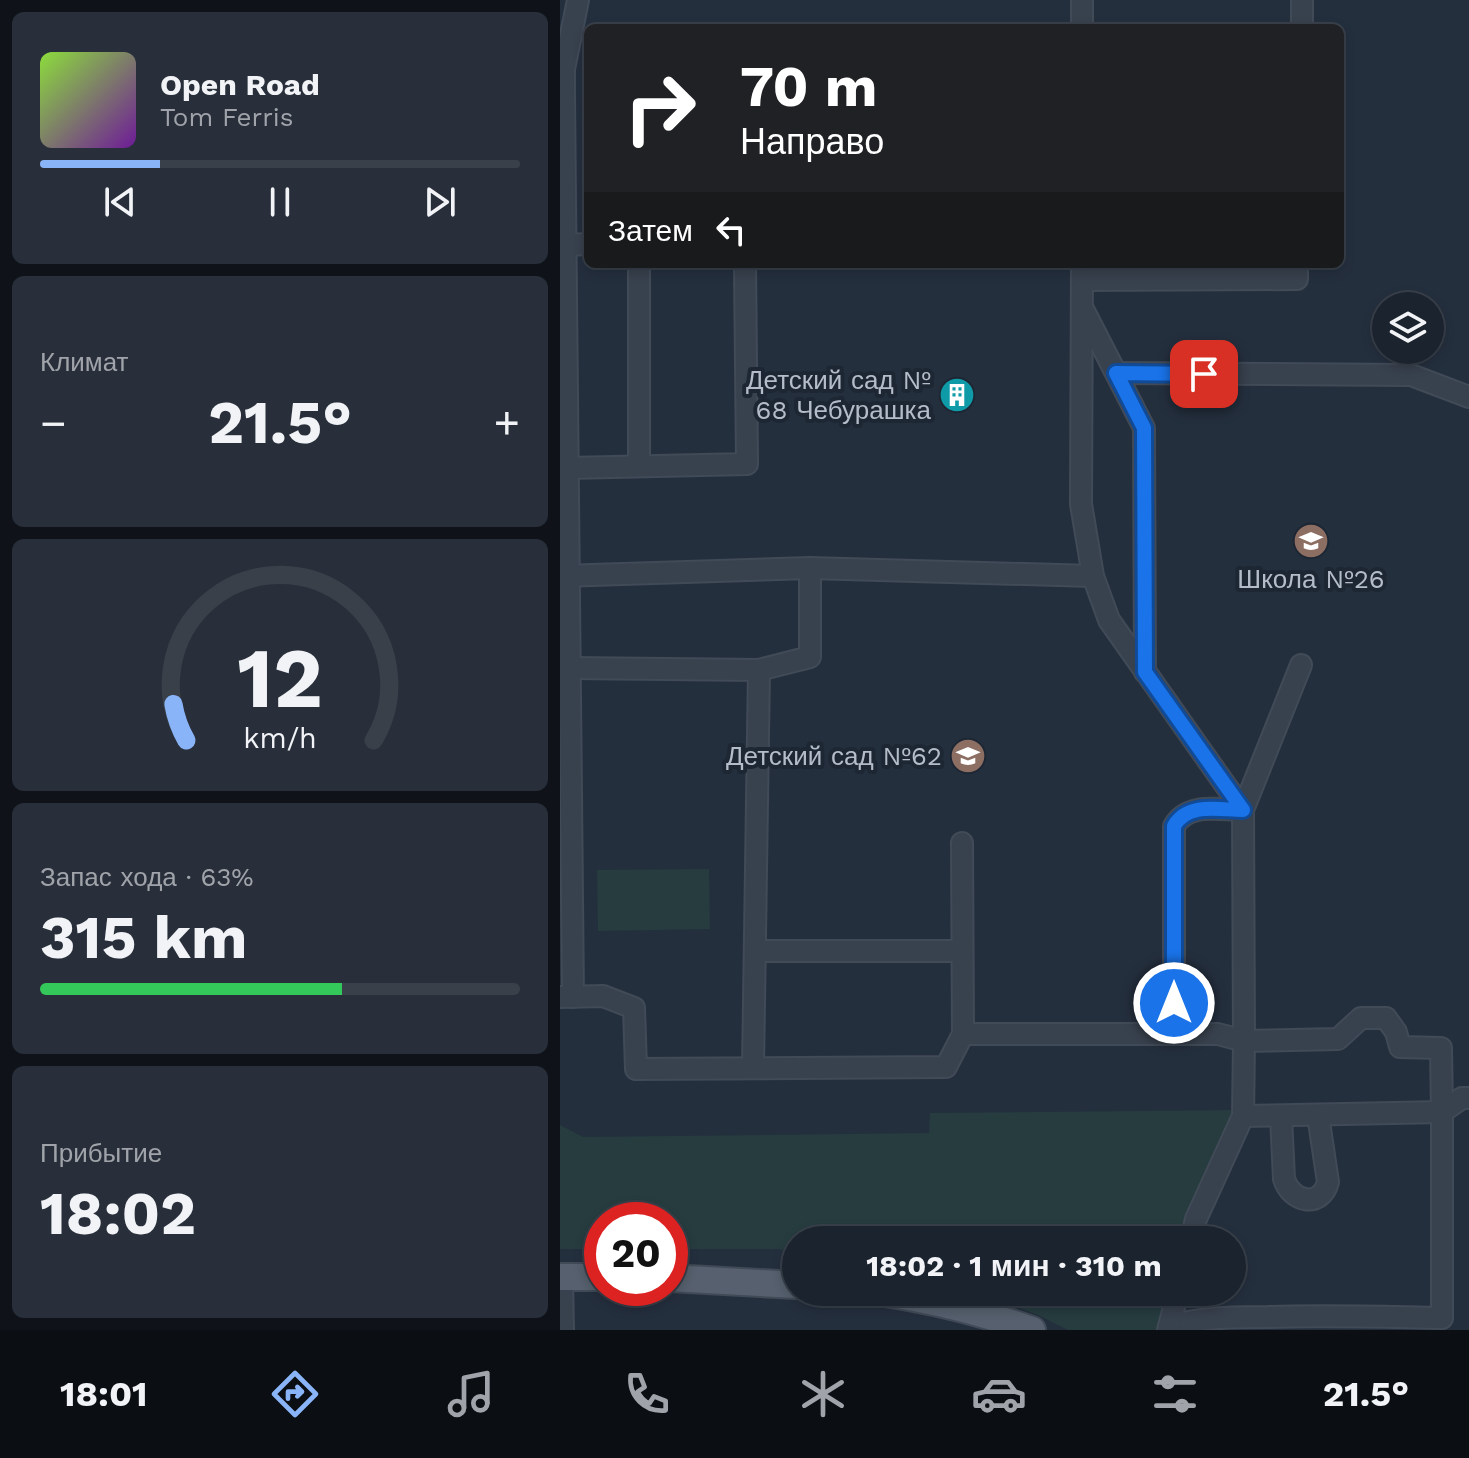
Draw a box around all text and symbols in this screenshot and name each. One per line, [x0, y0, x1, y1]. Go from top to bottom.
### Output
text: 70 m [740, 54, 877, 120]
icon: right [608, 56, 712, 160]
text: Open Road [160, 67, 320, 102]
text: Tom Ferris [160, 102, 293, 132]
text: Направо [740, 121, 884, 163]
icon: previous [98, 180, 142, 224]
icon: pause [258, 180, 302, 224]
icon: next [418, 180, 462, 224]
icon: left [709, 208, 753, 252]
text: Затем [608, 213, 693, 248]
map controls [1372, 292, 1444, 364]
button: layers [1372, 292, 1444, 364]
pin [1170, 340, 1238, 408]
text: Климат [40, 347, 129, 377]
icon: arrive [1182, 352, 1226, 396]
place label: Детский сад № 68 Чебурашка [746, 365, 932, 425]
building icon: Детский сад № 68 Чебурашка [938, 376, 976, 414]
text: 21.5° [208, 387, 352, 458]
text: − [40, 397, 67, 449]
text: + [493, 397, 520, 449]
school or university icon: Школа №26 [1292, 522, 1330, 560]
place label: Школа №26 [1237, 564, 1385, 594]
text: 12 [237, 630, 323, 727]
text: km/h [243, 721, 317, 755]
school or university icon: Детский сад №62 [949, 737, 987, 775]
place label: Детский сад №62 [726, 741, 942, 771]
text: Запас хода · 63% [40, 862, 254, 892]
text: 315 km [40, 902, 247, 973]
position arrow [1132, 961, 1216, 1045]
text: Прибытие [40, 1138, 162, 1168]
text: 18:02 [40, 1178, 196, 1249]
speed limit sign: 20 [584, 1202, 688, 1306]
text: 18:02 · 1 мин · 310 m [866, 1248, 1162, 1283]
icon: directions [267, 1366, 323, 1422]
icon: music [443, 1366, 499, 1422]
icon: phone [619, 1366, 675, 1422]
icon: climate [795, 1366, 851, 1422]
icon: car [971, 1366, 1027, 1422]
icon: filters [1147, 1366, 1203, 1422]
text: 18:01 [60, 1373, 148, 1415]
text: 21.5° [1323, 1373, 1409, 1415]

